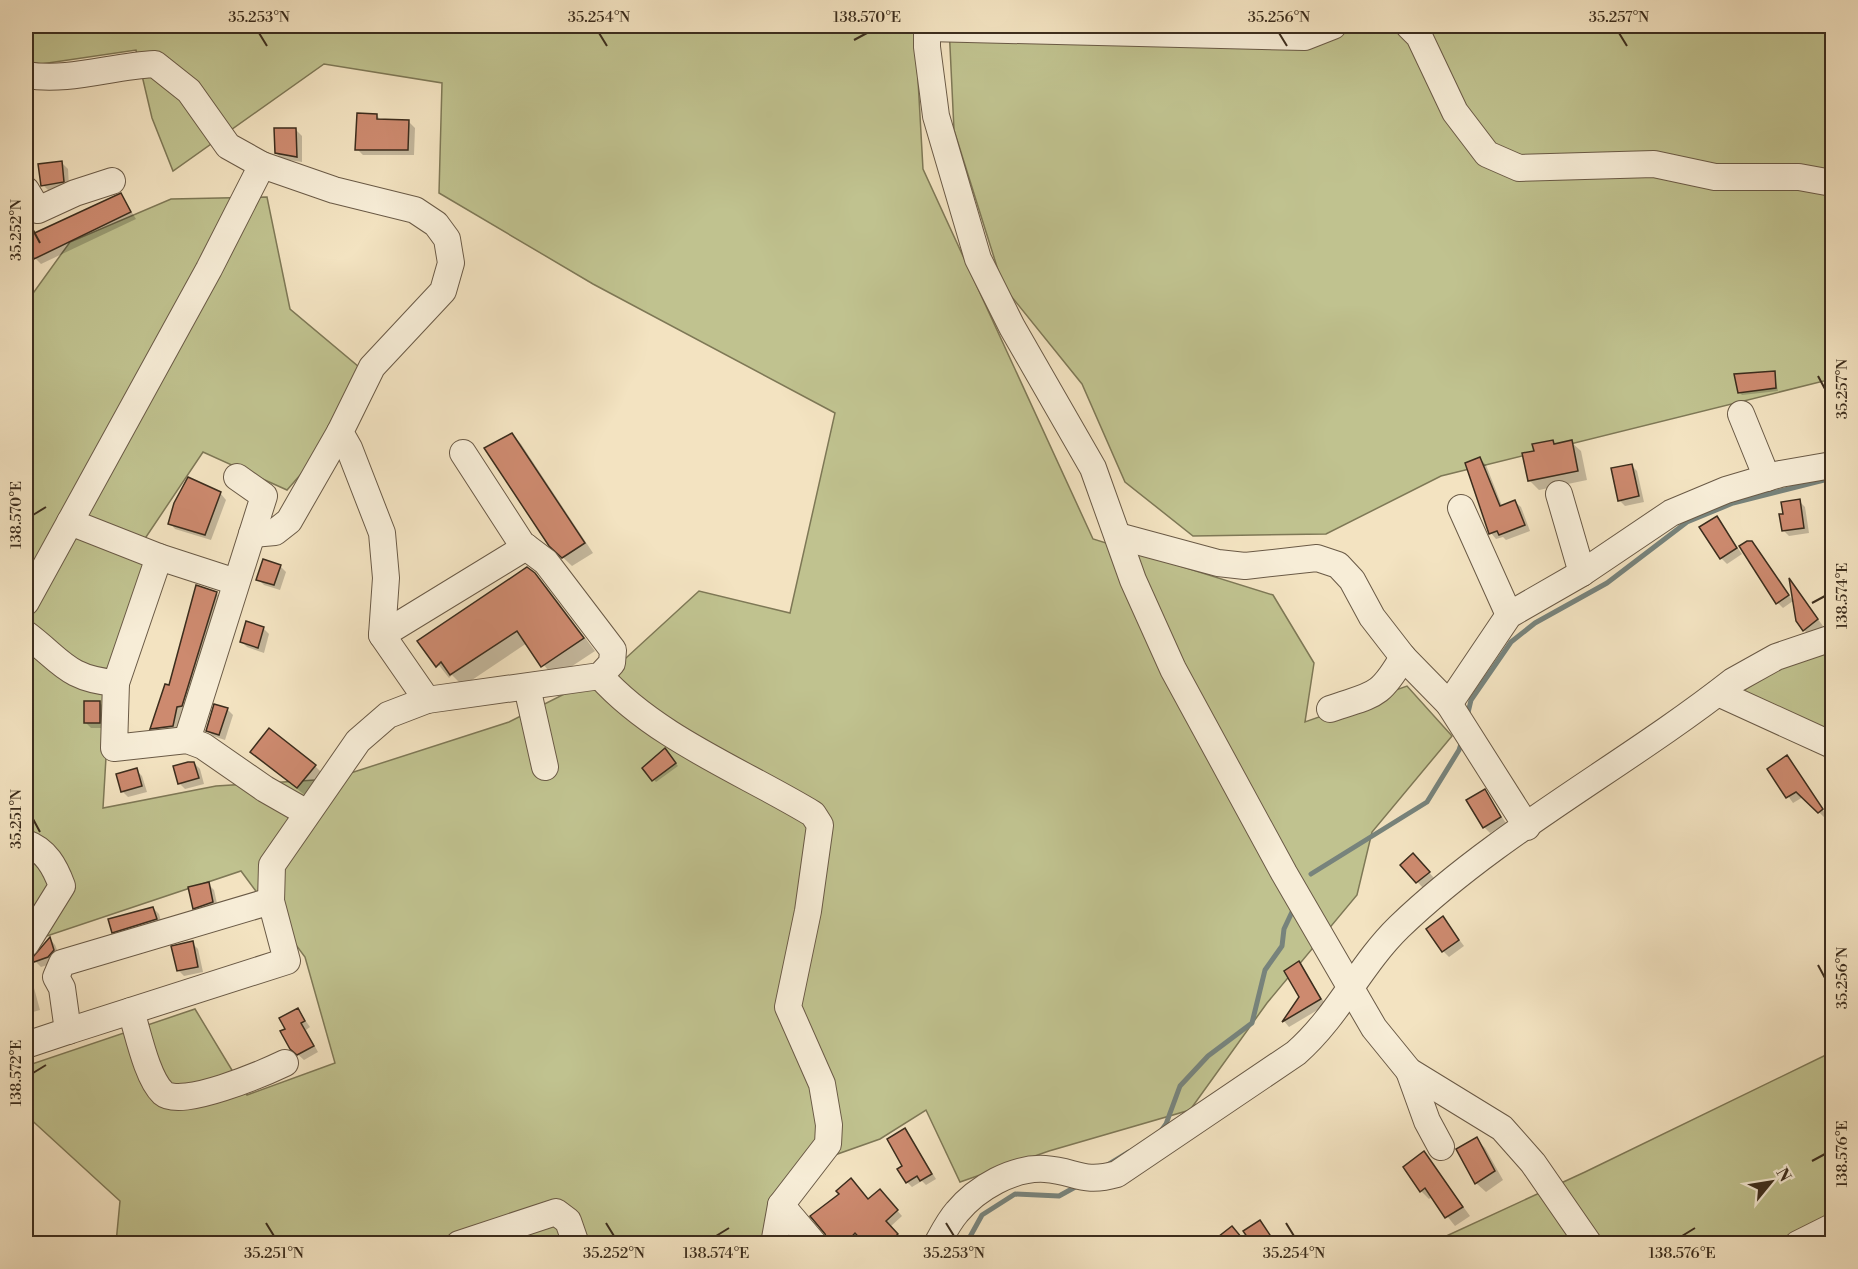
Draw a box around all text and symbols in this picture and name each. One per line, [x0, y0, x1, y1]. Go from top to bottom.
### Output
text: 35.253°N [228, 8, 290, 27]
text: 35.254°N [568, 8, 630, 27]
text: 138.570°E [833, 8, 901, 27]
text: 35.256°N [1248, 8, 1310, 27]
text: 35.257°N [1589, 8, 1649, 27]
text: 35.252°N [7, 199, 26, 261]
text: 35.257°N [1833, 359, 1852, 419]
text: 138.570°E [7, 481, 26, 549]
text: 138.574°E [1833, 563, 1852, 629]
text: 35.251°N [7, 789, 26, 849]
text: 35.256°N [1833, 947, 1852, 1009]
text: 138.572°E [7, 1040, 26, 1106]
text: 138.576°E [1833, 1120, 1852, 1188]
north arrow [1741, 1152, 1801, 1212]
text: N [1771, 1165, 1795, 1186]
text: 35.251°N [244, 1244, 304, 1263]
text: 35.252°N [583, 1244, 645, 1263]
text: 138.574°E [683, 1244, 749, 1263]
text: 35.253°N [923, 1244, 985, 1263]
text: 35.254°N [1263, 1244, 1325, 1263]
text: 138.576°E [1648, 1244, 1716, 1263]

